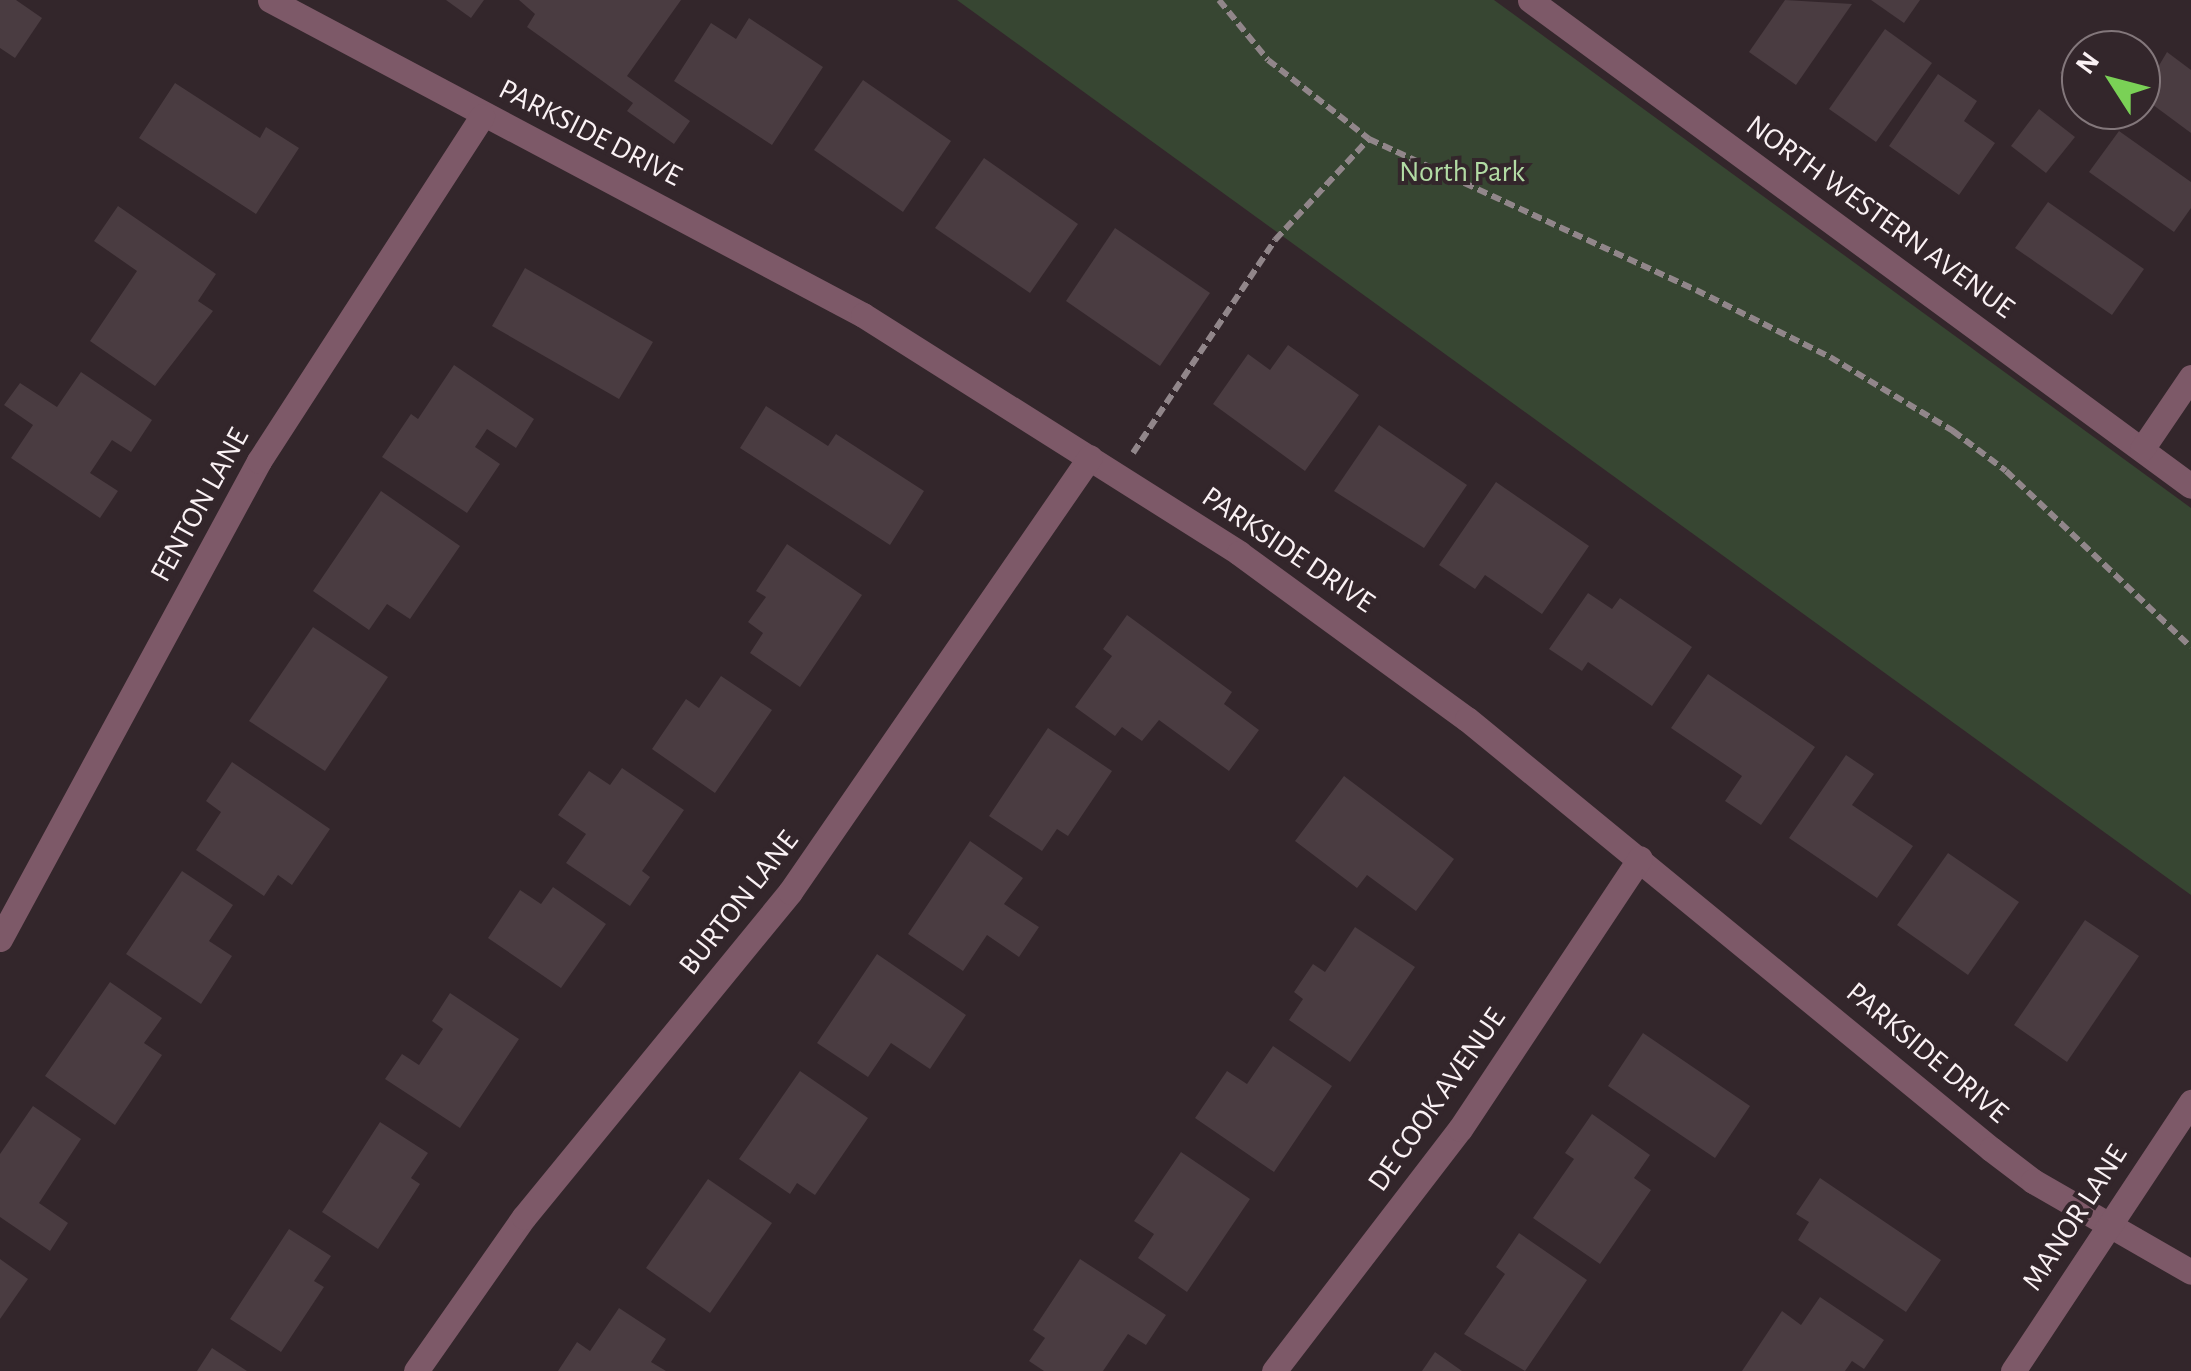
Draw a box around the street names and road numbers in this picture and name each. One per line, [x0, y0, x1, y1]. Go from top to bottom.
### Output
street label: PARKSIDE DRIVE [493, 71, 687, 195]
street label: NORTH WESTERN AVENUE [1739, 108, 2021, 326]
street label: FENTON LANE [143, 422, 257, 588]
street label: PARKSIDE DRIVE [1195, 479, 1381, 621]
street label: BURTON LANE [672, 824, 806, 982]
street label: PARKSIDE DRIVE [1839, 975, 2015, 1131]
street label: DE COOK AVENUE [1360, 1001, 1514, 1199]
street label: MANOR LANE [2015, 1138, 2135, 1298]

